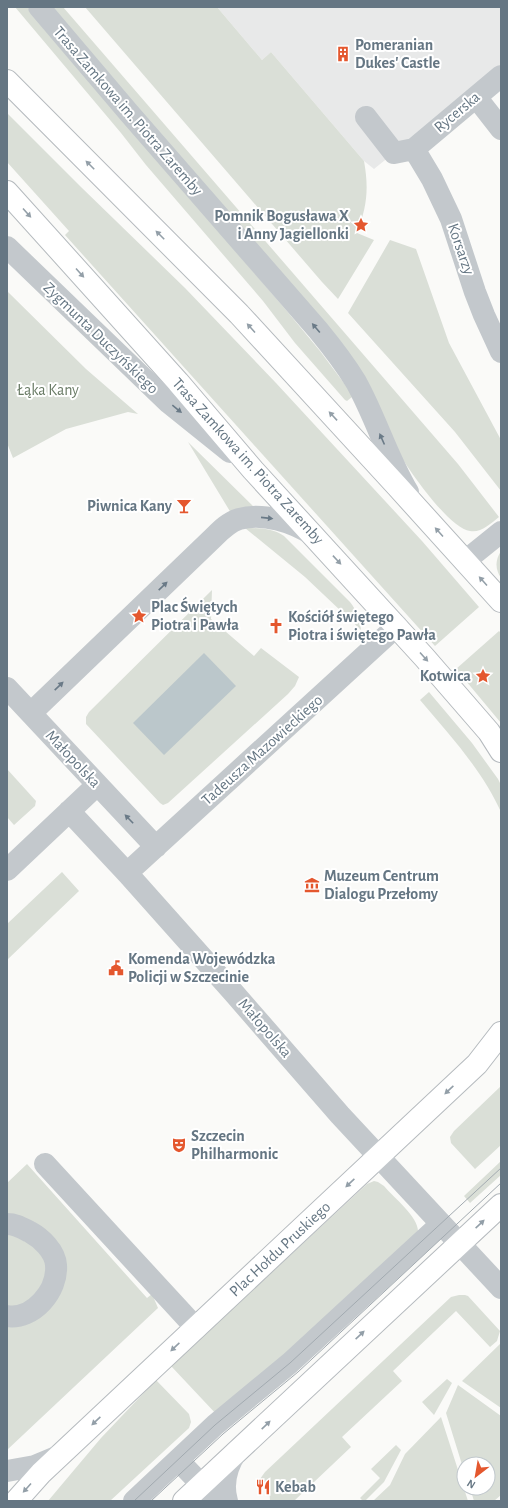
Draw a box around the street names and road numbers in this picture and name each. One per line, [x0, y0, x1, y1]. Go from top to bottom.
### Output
street label: Trasa Zamkowa im. Piotra Zaremby [50, 24, 206, 199]
street label: Rycerska [431, 88, 484, 136]
street label: Korsarzy [444, 221, 477, 277]
street label: Zygmunta Duczyńskiego [40, 279, 162, 398]
street label: Trasa Zamkowa im. Piotra Zaremby [168, 375, 327, 548]
street label: Tadeusza Mazowieckiego [198, 692, 326, 808]
street label: Małopolska [43, 727, 103, 791]
street label: Małopolska [235, 996, 295, 1060]
street label: Plac Hołdu Pruskiego [226, 1198, 334, 1300]

